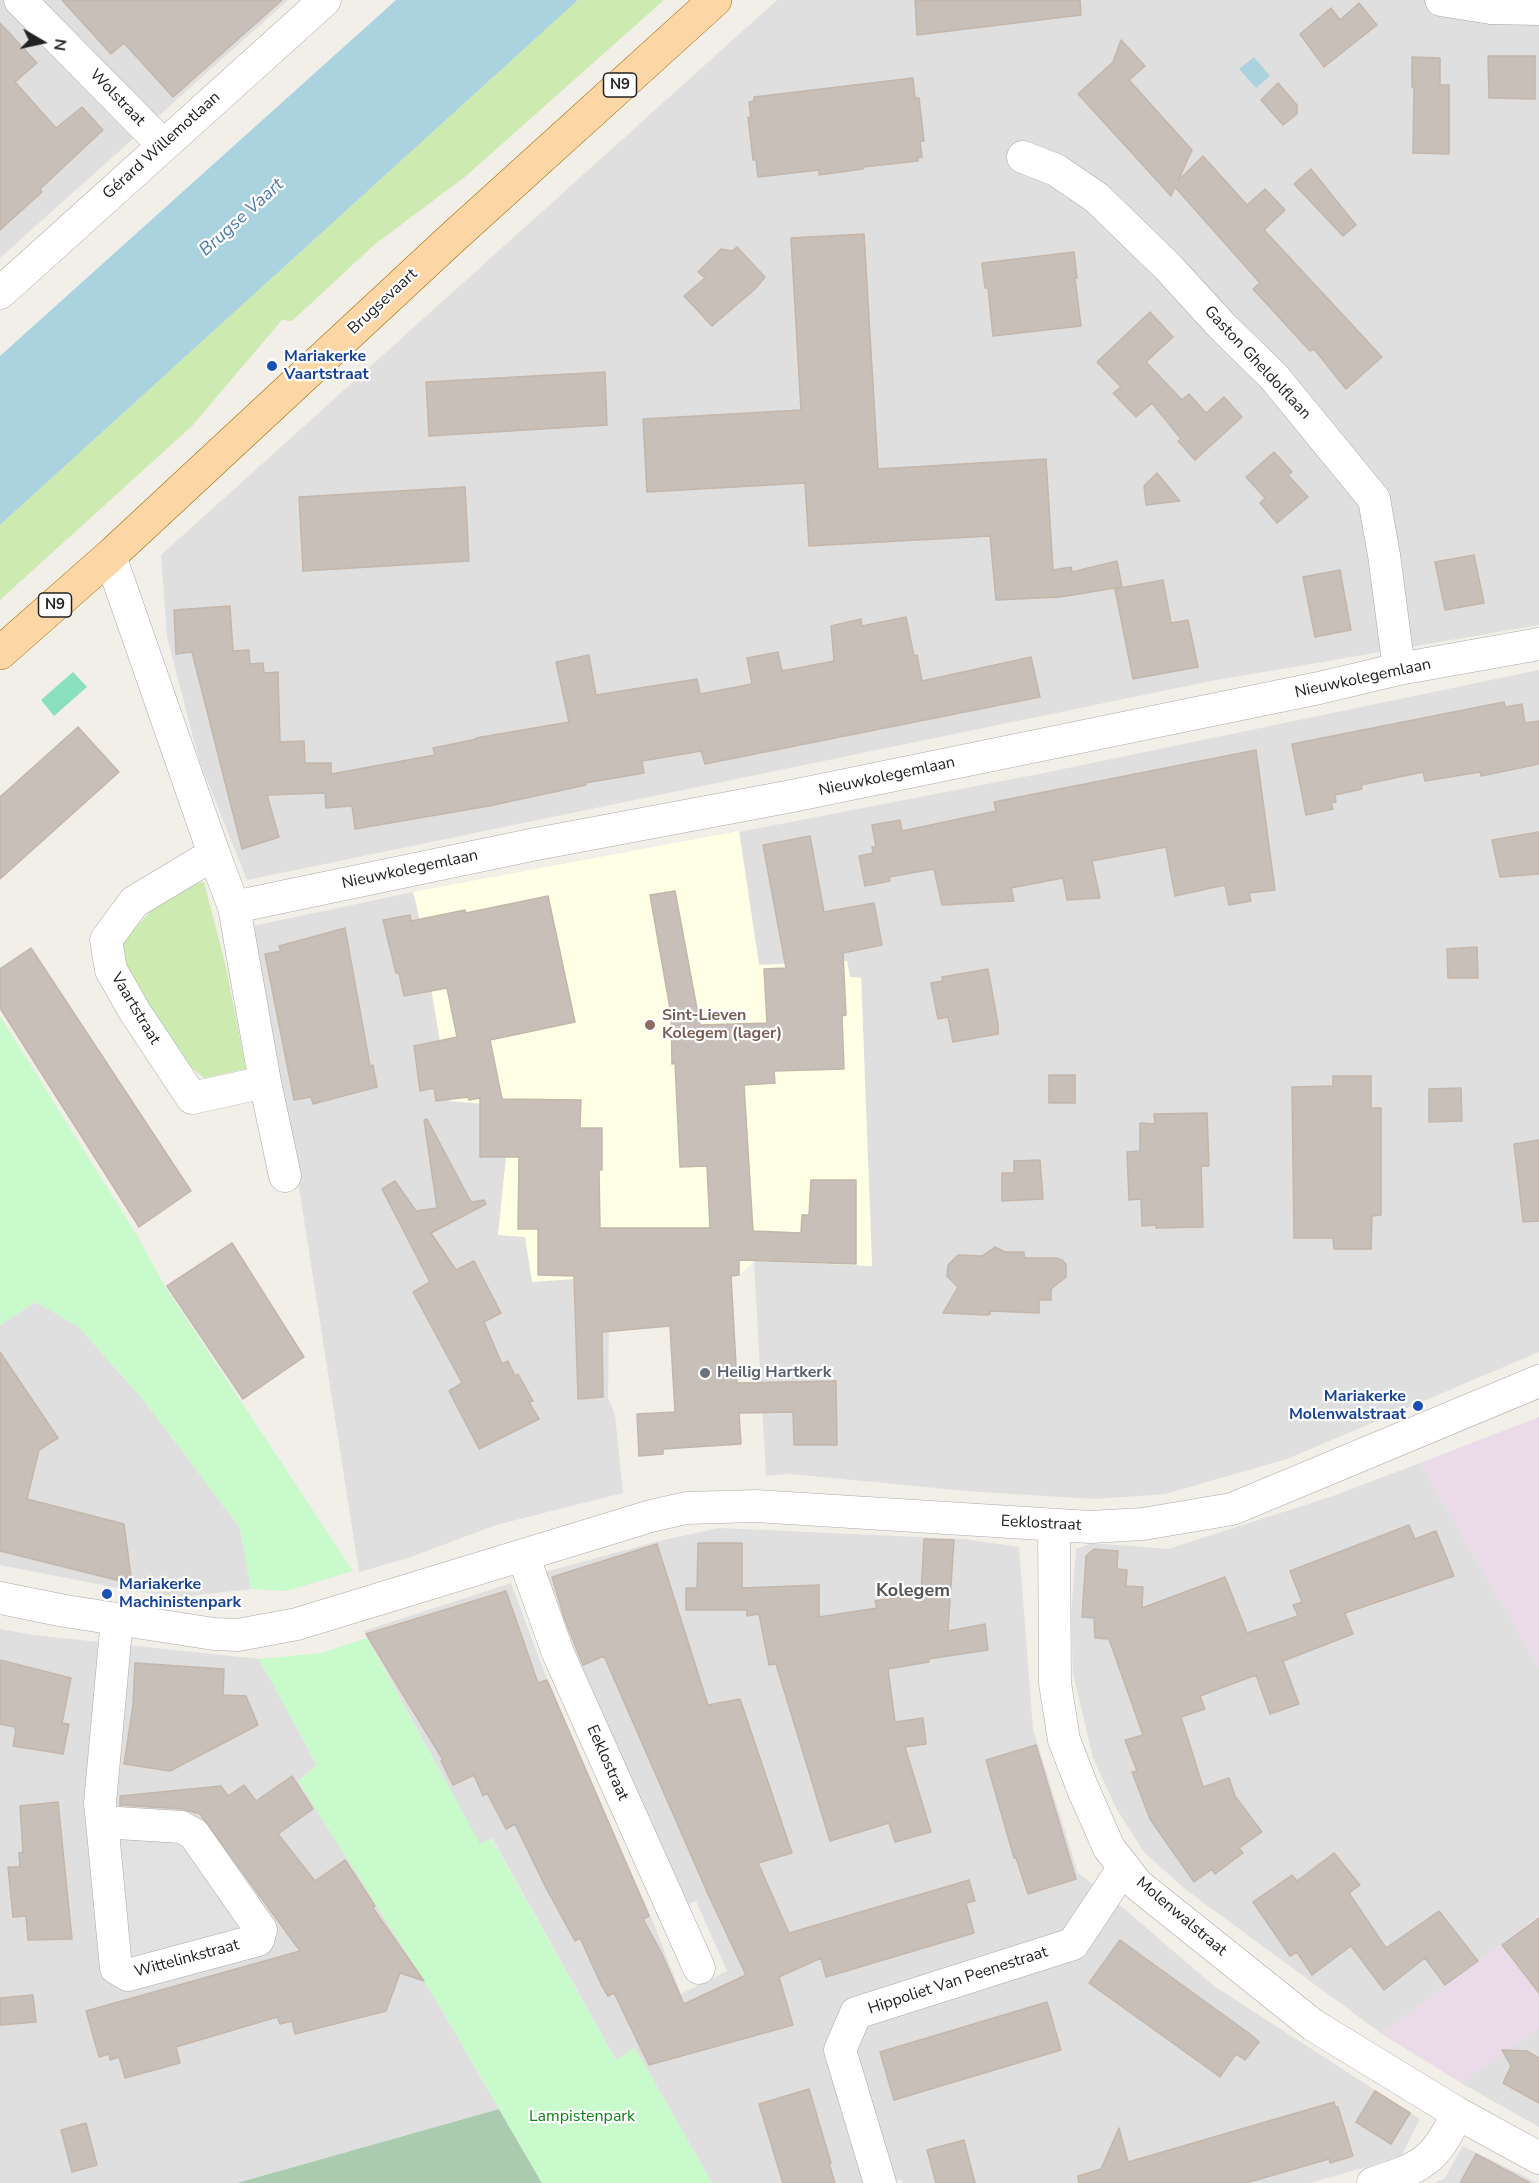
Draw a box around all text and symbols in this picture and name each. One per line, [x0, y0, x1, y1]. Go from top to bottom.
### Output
north arrow [12, 12, 72, 72]
text: N [48, 37, 72, 52]
street label: Wolstraat [85, 66, 149, 130]
road number: N9 [604, 73, 636, 97]
street label: Gérard Willemotlaan [99, 88, 225, 204]
water label: Brugse Vaart [195, 175, 289, 261]
street label: Brugsevaart [344, 265, 422, 339]
street label: Gaston Gheldolflaan [1199, 302, 1315, 424]
place label: Mariakerke Vaartstraat [284, 347, 369, 385]
marker: Mariakerke Vaartstraat [265, 359, 279, 373]
road number: N9 [38, 593, 72, 617]
street label: Nieuwkolegemlaan [1293, 655, 1433, 703]
street label: Nieuwkolegemlaan [817, 753, 957, 801]
street label: Nieuwkolegemlaan [340, 846, 480, 894]
street label: Vaartstraat [106, 970, 164, 1048]
place label: Sint-Lieven Kolegem (lager) [662, 1006, 782, 1044]
marker: Sint-Lieven Kolegem (lager) [643, 1018, 657, 1032]
place label: Heilig Hartkerk [717, 1363, 831, 1383]
marker: Heilig Hartkerk [698, 1366, 712, 1380]
place label: Mariakerke Molenwalstraat [1289, 1387, 1406, 1425]
marker: Mariakerke Molenwalstraat [1411, 1399, 1425, 1413]
street label: Eeklostraat [1000, 1512, 1082, 1536]
place label: Mariakerke Machinistenpark [119, 1575, 241, 1613]
district label: Kolegem [876, 1581, 950, 1603]
marker: Mariakerke Machinistenpark [100, 1587, 114, 1601]
street label: Eeklostraat [582, 1722, 632, 1804]
street label: Molenwalstraat [1132, 1873, 1230, 1961]
street label: Wittelinkstraat [133, 1936, 241, 1982]
street label: Hippoliet Van Peenestraat [866, 1943, 1050, 2019]
park label: Lampistenpark [529, 2107, 635, 2127]

